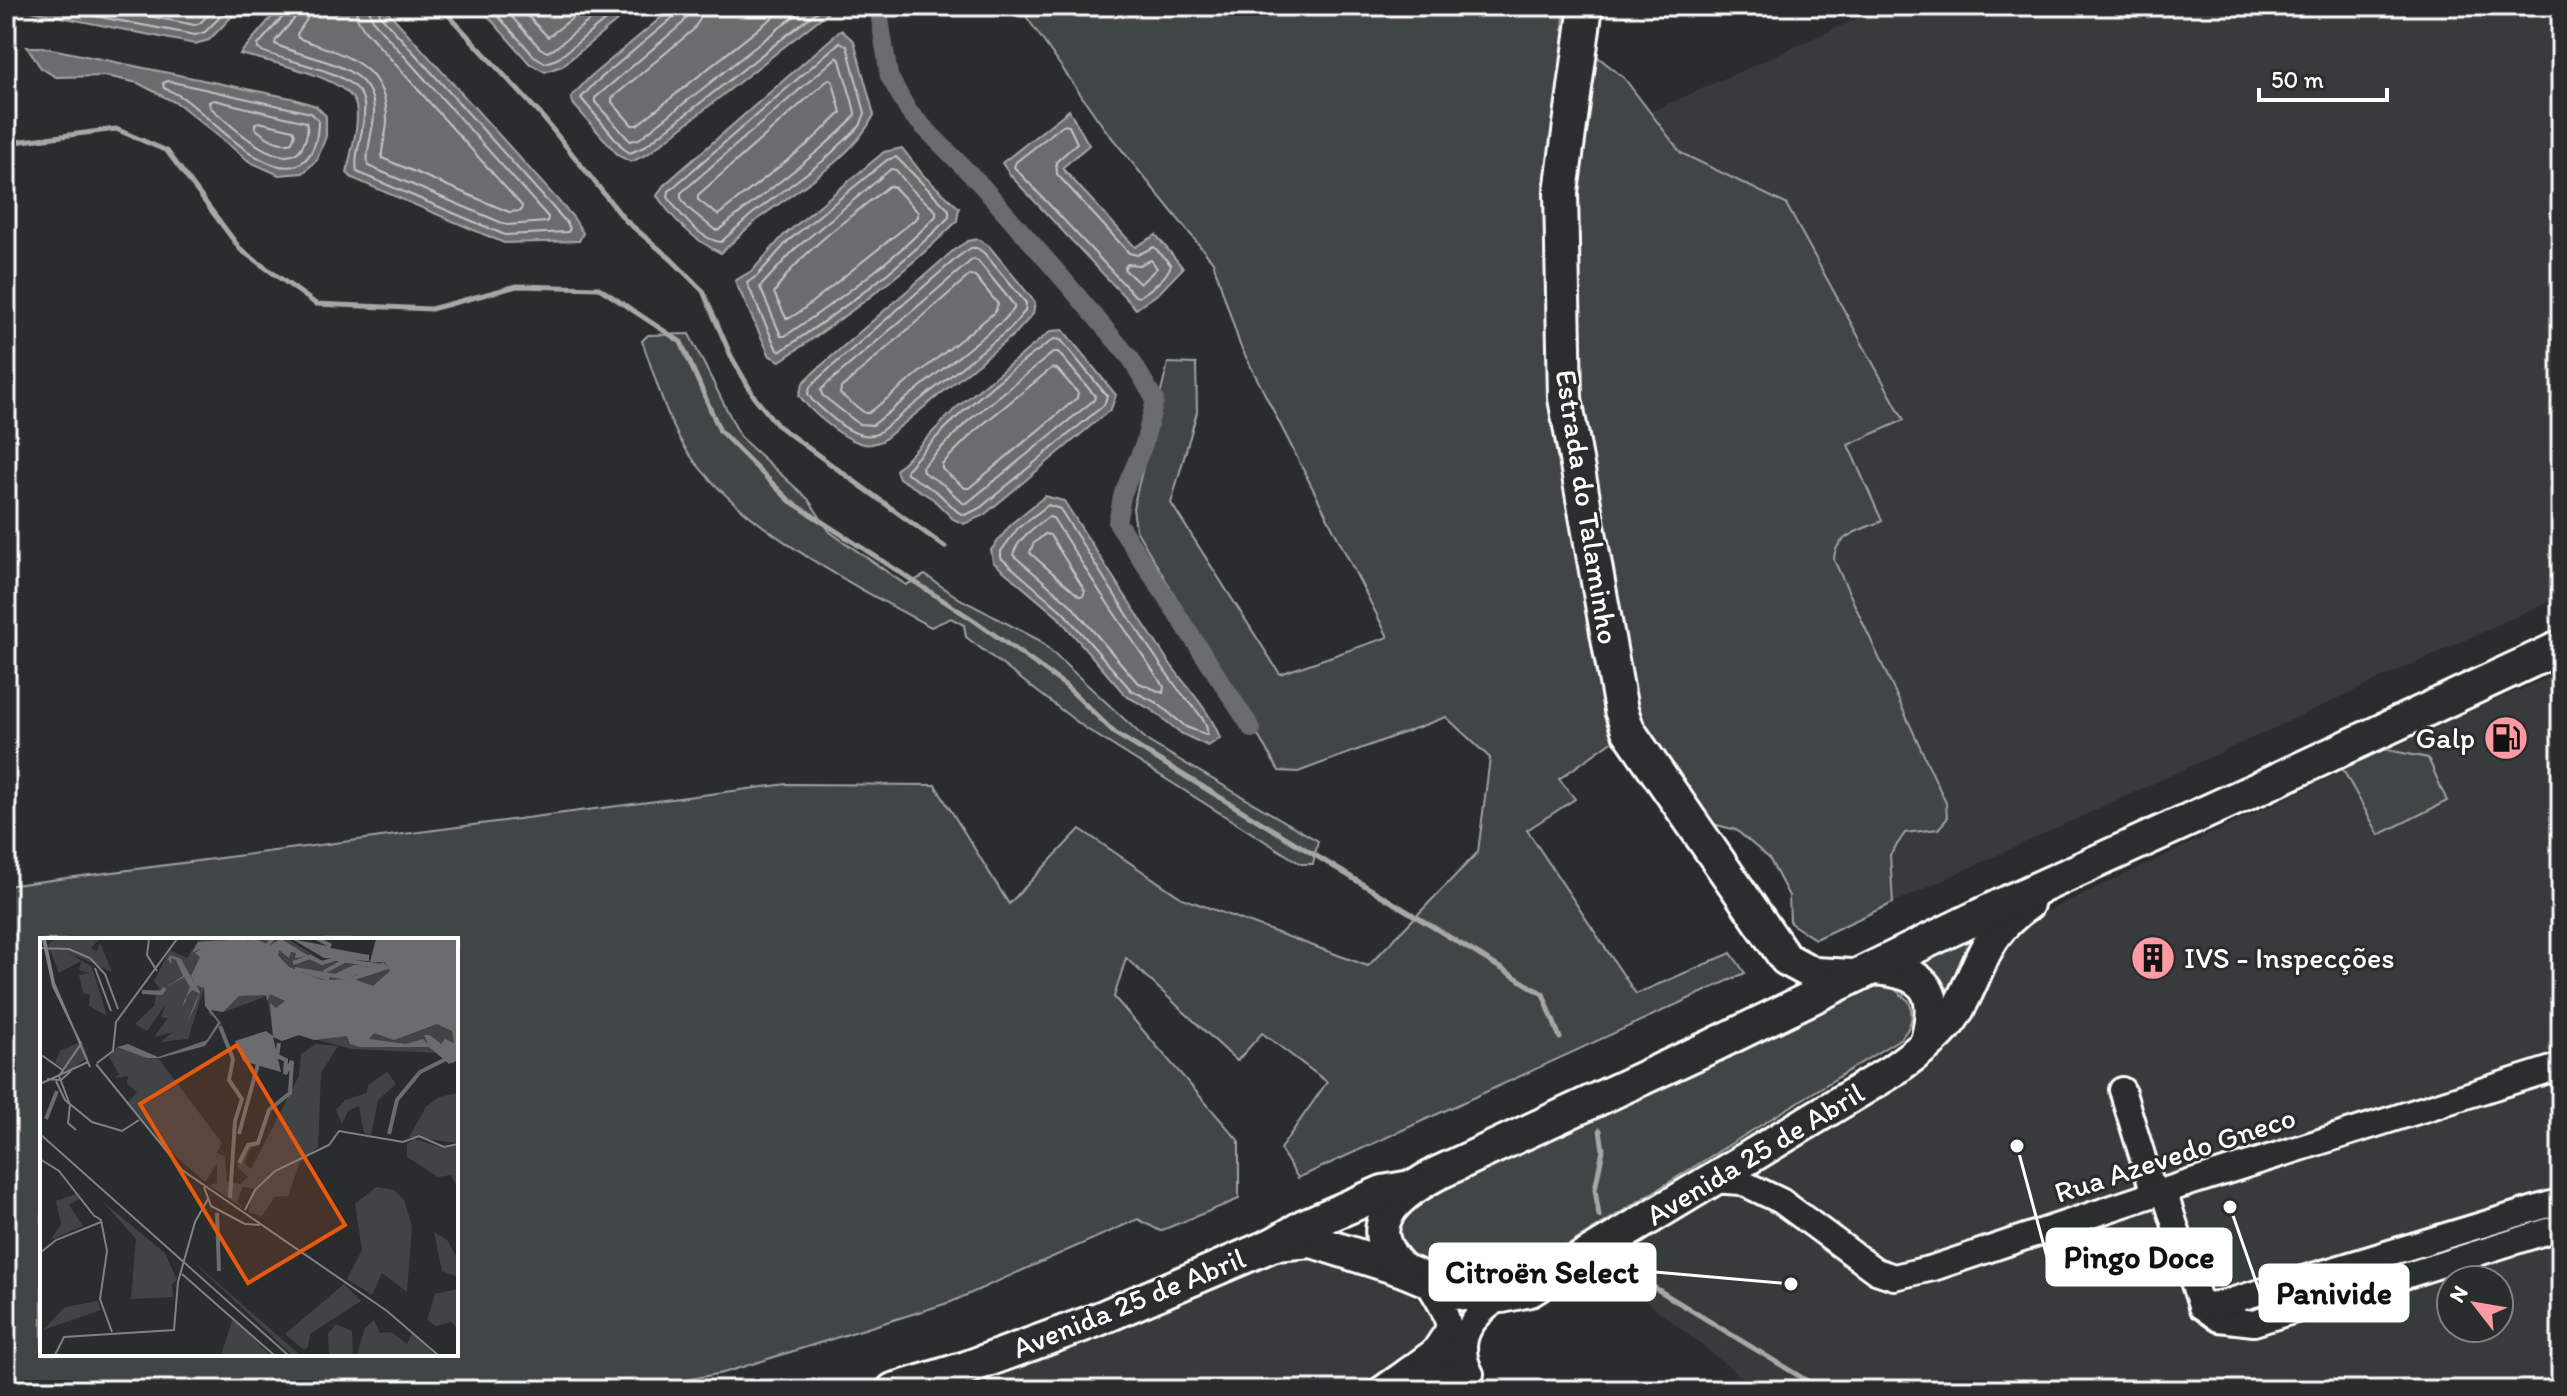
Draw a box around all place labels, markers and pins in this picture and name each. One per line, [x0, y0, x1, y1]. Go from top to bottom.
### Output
fuel station icon: Galp [2482, 714, 2530, 762]
place label: Galp [2415, 719, 2475, 756]
building icon: IVS - Inspecções [2129, 934, 2177, 982]
place label: IVS - Inspecções [2184, 939, 2395, 976]
callout: Pingo Doce [2047, 1229, 2231, 1285]
callout: Citroën Select [1430, 1244, 1655, 1300]
callout: Panivide [2260, 1265, 2408, 1321]

